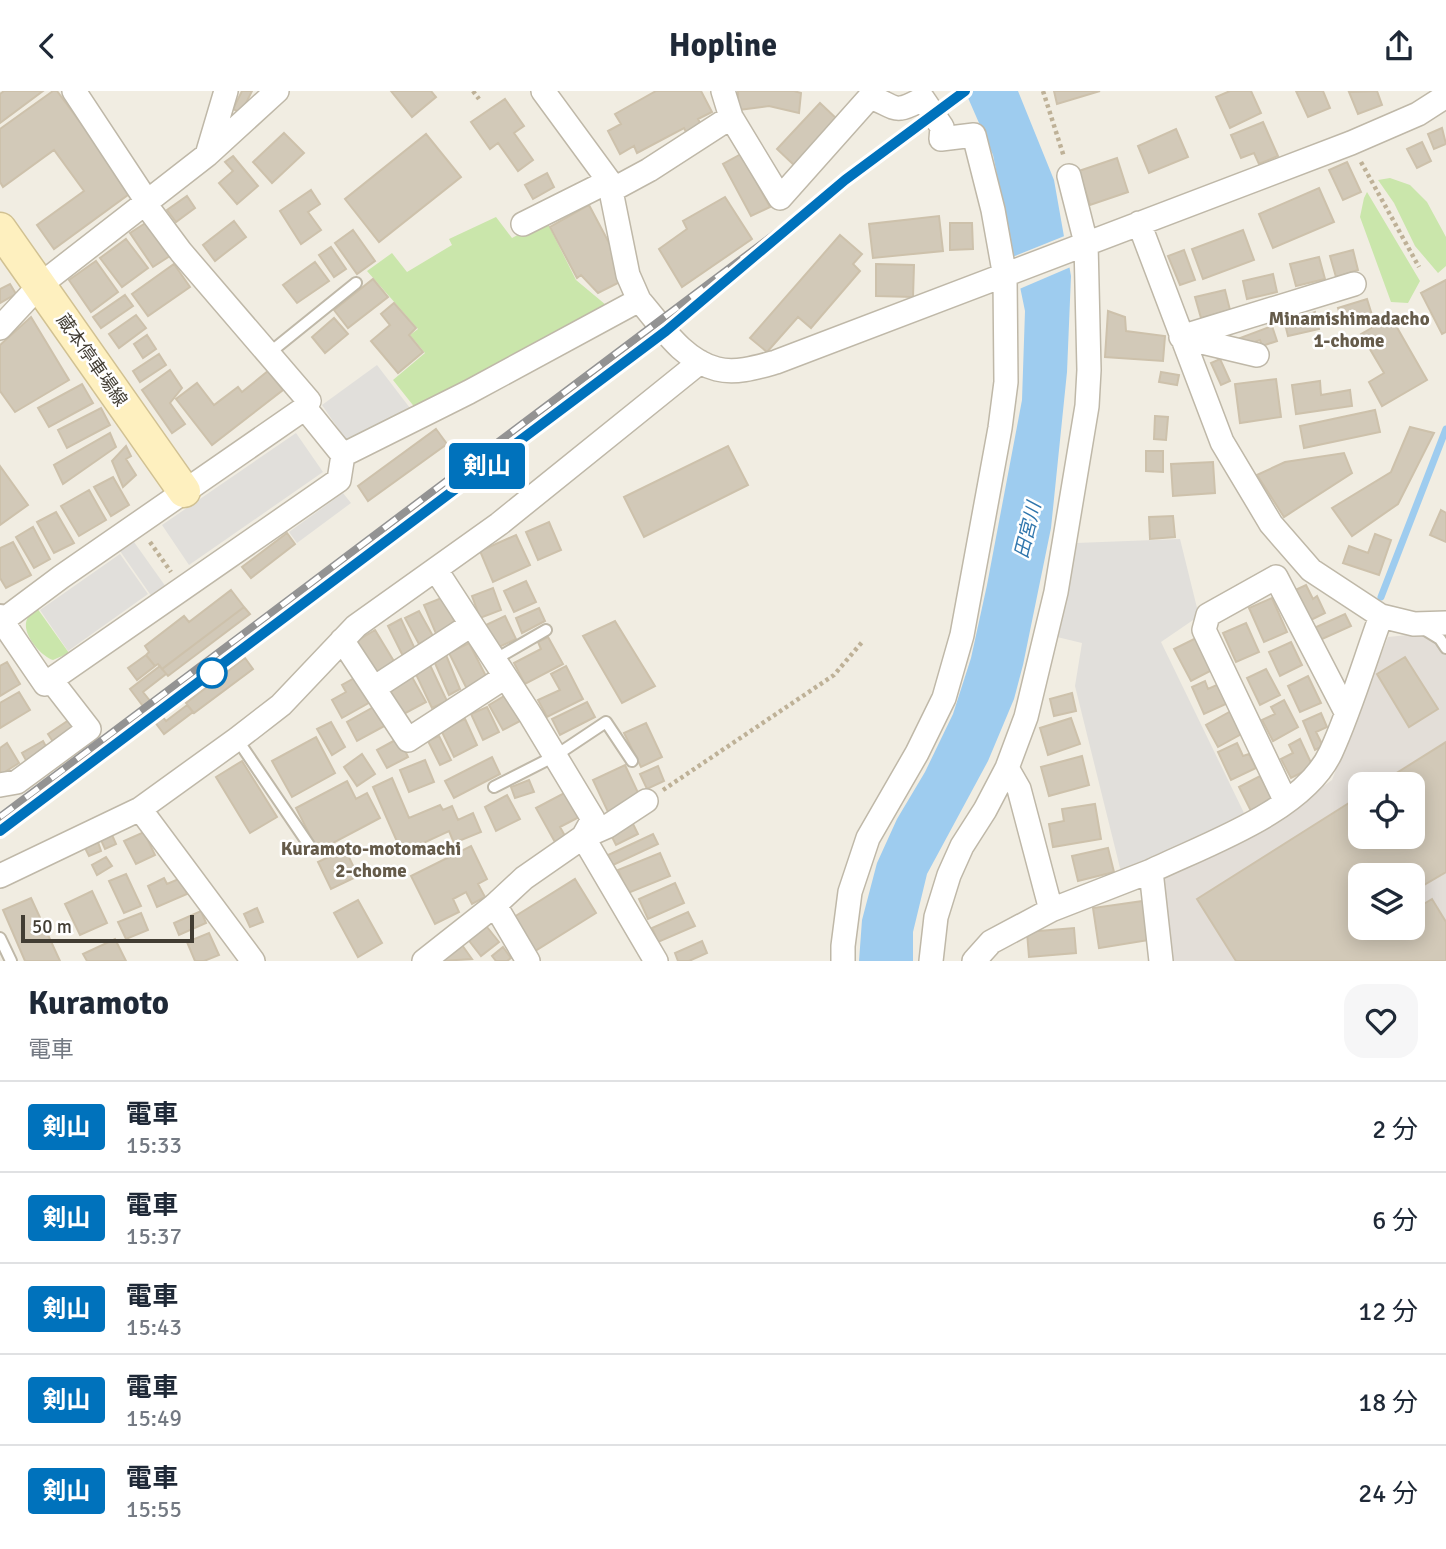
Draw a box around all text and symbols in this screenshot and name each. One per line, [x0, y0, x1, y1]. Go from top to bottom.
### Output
text: Hopline [669, 26, 777, 65]
icon: back [28, 27, 66, 65]
icon: share [1380, 27, 1418, 65]
district label: Minamishimadacho 1-chome [1268, 307, 1430, 353]
street label: 蔵本停車場線 [52, 309, 132, 411]
line badge: 剣山 [456, 443, 518, 489]
text: 剣山 [463, 451, 511, 481]
water label: 田宮川 [1009, 498, 1047, 561]
unlabelled marker [197, 658, 227, 688]
map controls [1348, 772, 1425, 940]
button: locate [1348, 772, 1425, 849]
district label: Kuramoto-motomachi 2-chome [281, 837, 461, 883]
button: layers [1348, 863, 1425, 940]
scale bar [21, 912, 194, 944]
text: 50 m [32, 915, 72, 939]
text: Kuramoto [28, 983, 169, 1024]
button: heart [1344, 984, 1418, 1058]
text: 電車 [28, 1035, 74, 1064]
text: 電車 [126, 1099, 178, 1131]
text: 剣山 [43, 1112, 91, 1142]
text: 2 分 [1372, 1114, 1418, 1146]
text: 15:33 [126, 1131, 182, 1160]
text: 電車 [126, 1190, 178, 1222]
text: 剣山 [43, 1203, 91, 1233]
text: 6 分 [1372, 1205, 1418, 1237]
text: 15:37 [126, 1222, 182, 1251]
text: 電車 [126, 1281, 178, 1313]
text: 剣山 [43, 1294, 91, 1324]
text: 12 分 [1358, 1296, 1418, 1328]
text: 15:43 [126, 1313, 182, 1342]
text: 電車 [126, 1372, 178, 1404]
text: 剣山 [43, 1385, 91, 1415]
text: 18 分 [1358, 1387, 1418, 1419]
text: 15:49 [126, 1404, 182, 1433]
text: 電車 [126, 1463, 178, 1495]
text: 剣山 [43, 1476, 91, 1506]
text: 24 分 [1358, 1478, 1418, 1510]
text: 15:55 [126, 1495, 182, 1524]

